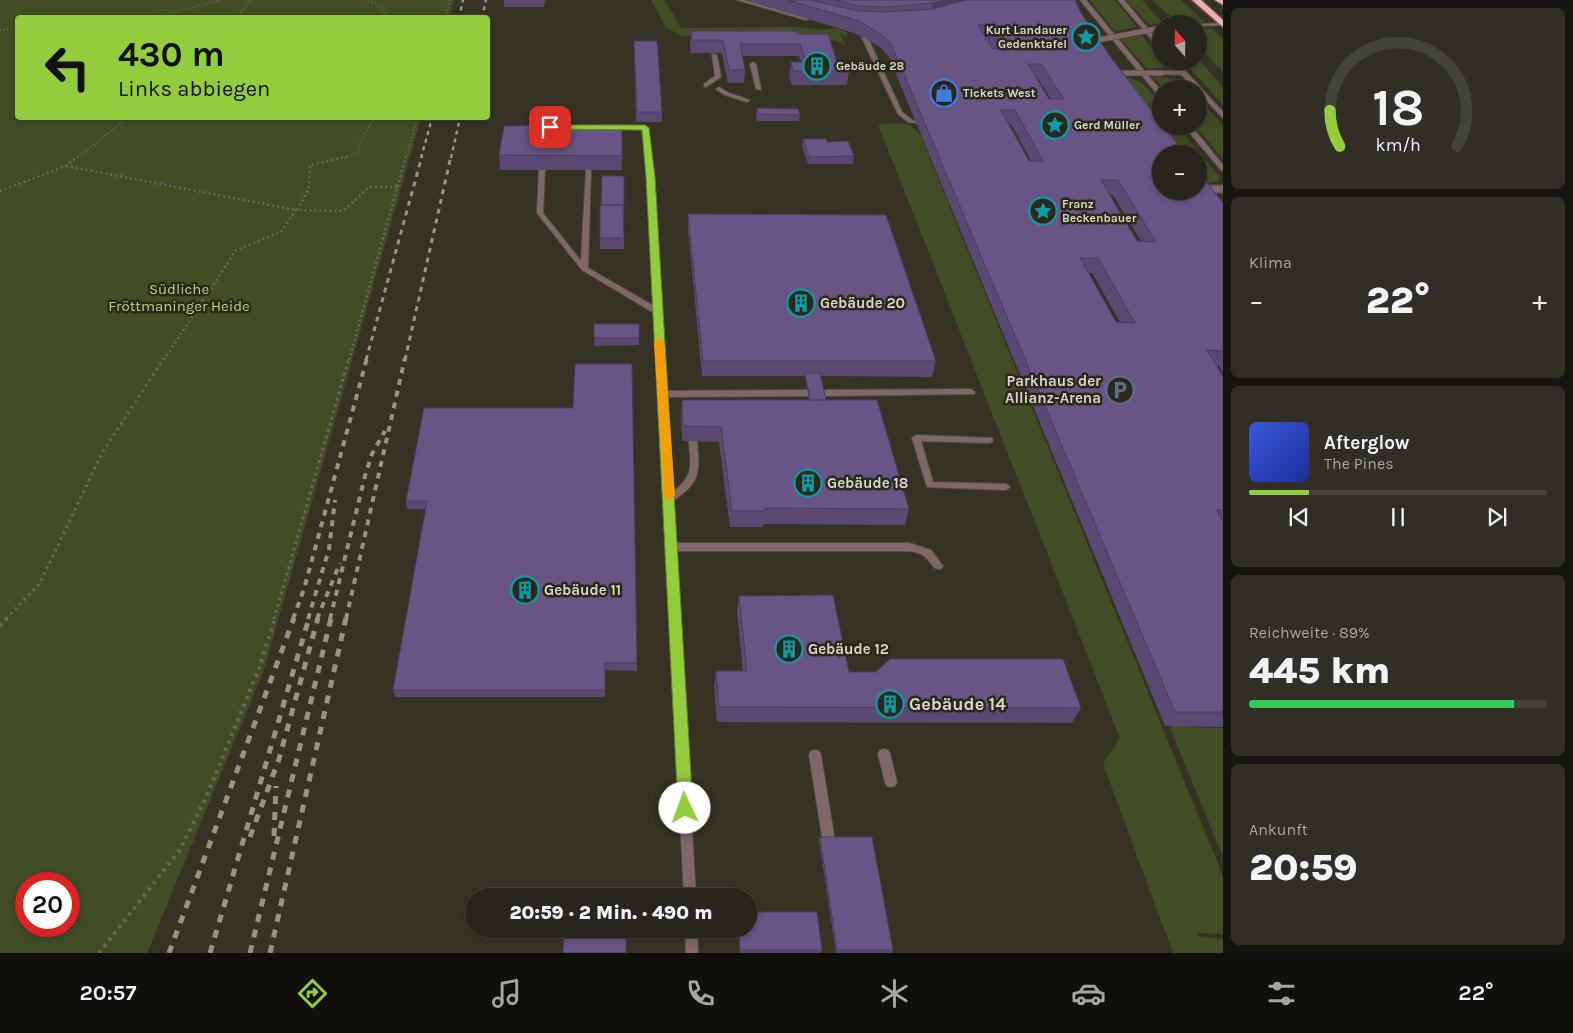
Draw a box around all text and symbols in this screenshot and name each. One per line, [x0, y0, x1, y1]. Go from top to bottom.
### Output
north arrow [1152, 15, 1208, 70]
map controls [1152, 15, 1207, 200]
place icon: Kurt Landauer Gedenktafel [1071, 22, 1101, 52]
place label: Kurt Landauer Gedenktafel [986, 23, 1067, 51]
text: 430 m [118, 34, 225, 75]
icon: left [35, 35, 100, 100]
building icon: Gebäude 28 [802, 51, 832, 81]
place label: Gebäude 28 [836, 59, 904, 73]
text: Links abbiegen [118, 76, 270, 102]
text: 18 [1372, 77, 1424, 138]
shop icon: Tickets West [929, 78, 959, 108]
button: + [1152, 80, 1207, 135]
place label: Tickets West [963, 86, 1036, 100]
pin [529, 106, 571, 148]
place icon: Gerd Müller [1040, 110, 1070, 140]
icon: arrive [536, 113, 564, 141]
place label: Gerd Müller [1074, 118, 1140, 132]
text: km/h [1375, 135, 1421, 156]
button: − [1152, 145, 1207, 200]
place icon: Franz Beckenbauer [1028, 196, 1058, 226]
place label: Franz Beckenbauer [1062, 197, 1137, 225]
text: Klima [1249, 253, 1292, 272]
text: 22° [1366, 278, 1430, 323]
park label: Südliche Fröttmaninger Heide [108, 280, 250, 315]
text: − [1249, 284, 1264, 317]
text: + [1532, 284, 1547, 317]
building icon: Gebäude 20 [786, 288, 816, 318]
place label: Gebäude 20 [820, 294, 905, 312]
place label: Parkhaus der Allianz-Arena [1005, 372, 1101, 407]
parking icon: Parkhaus der Allianz-Arena [1105, 375, 1135, 405]
text: Afterglow [1324, 432, 1410, 454]
text: The Pines [1324, 454, 1394, 473]
building icon: Gebäude 18 [793, 468, 823, 498]
place label: Gebäude 18 [827, 474, 909, 492]
icon: previous [1285, 503, 1313, 531]
icon: pause [1384, 503, 1412, 531]
icon: next [1483, 503, 1511, 531]
building icon: Gebäude 11 [510, 575, 540, 605]
place label: Gebäude 11 [544, 581, 621, 599]
text: Reichweite · 89% [1249, 623, 1370, 642]
building icon: Gebäude 12 [774, 634, 804, 664]
place label: Gebäude 12 [808, 640, 889, 658]
text: 445 km [1249, 648, 1390, 693]
building icon: Gebäude 14 [875, 689, 905, 719]
place label: Gebäude 14 [909, 693, 1006, 715]
position arrow [658, 781, 710, 833]
text: Ankunft [1249, 820, 1308, 839]
text: 20:59 [1249, 845, 1358, 890]
speed limit sign: 20 [15, 872, 80, 937]
text: 20:59 · 2 Min. · 490 m [509, 902, 713, 924]
icon: directions [295, 976, 330, 1011]
icon: music [489, 976, 524, 1011]
icon: phone [683, 976, 718, 1011]
icon: climate [877, 976, 912, 1011]
icon: car [1071, 976, 1106, 1011]
icon: filters [1264, 976, 1299, 1011]
text: 20:57 [79, 980, 136, 1006]
text: 22° [1458, 980, 1494, 1006]

